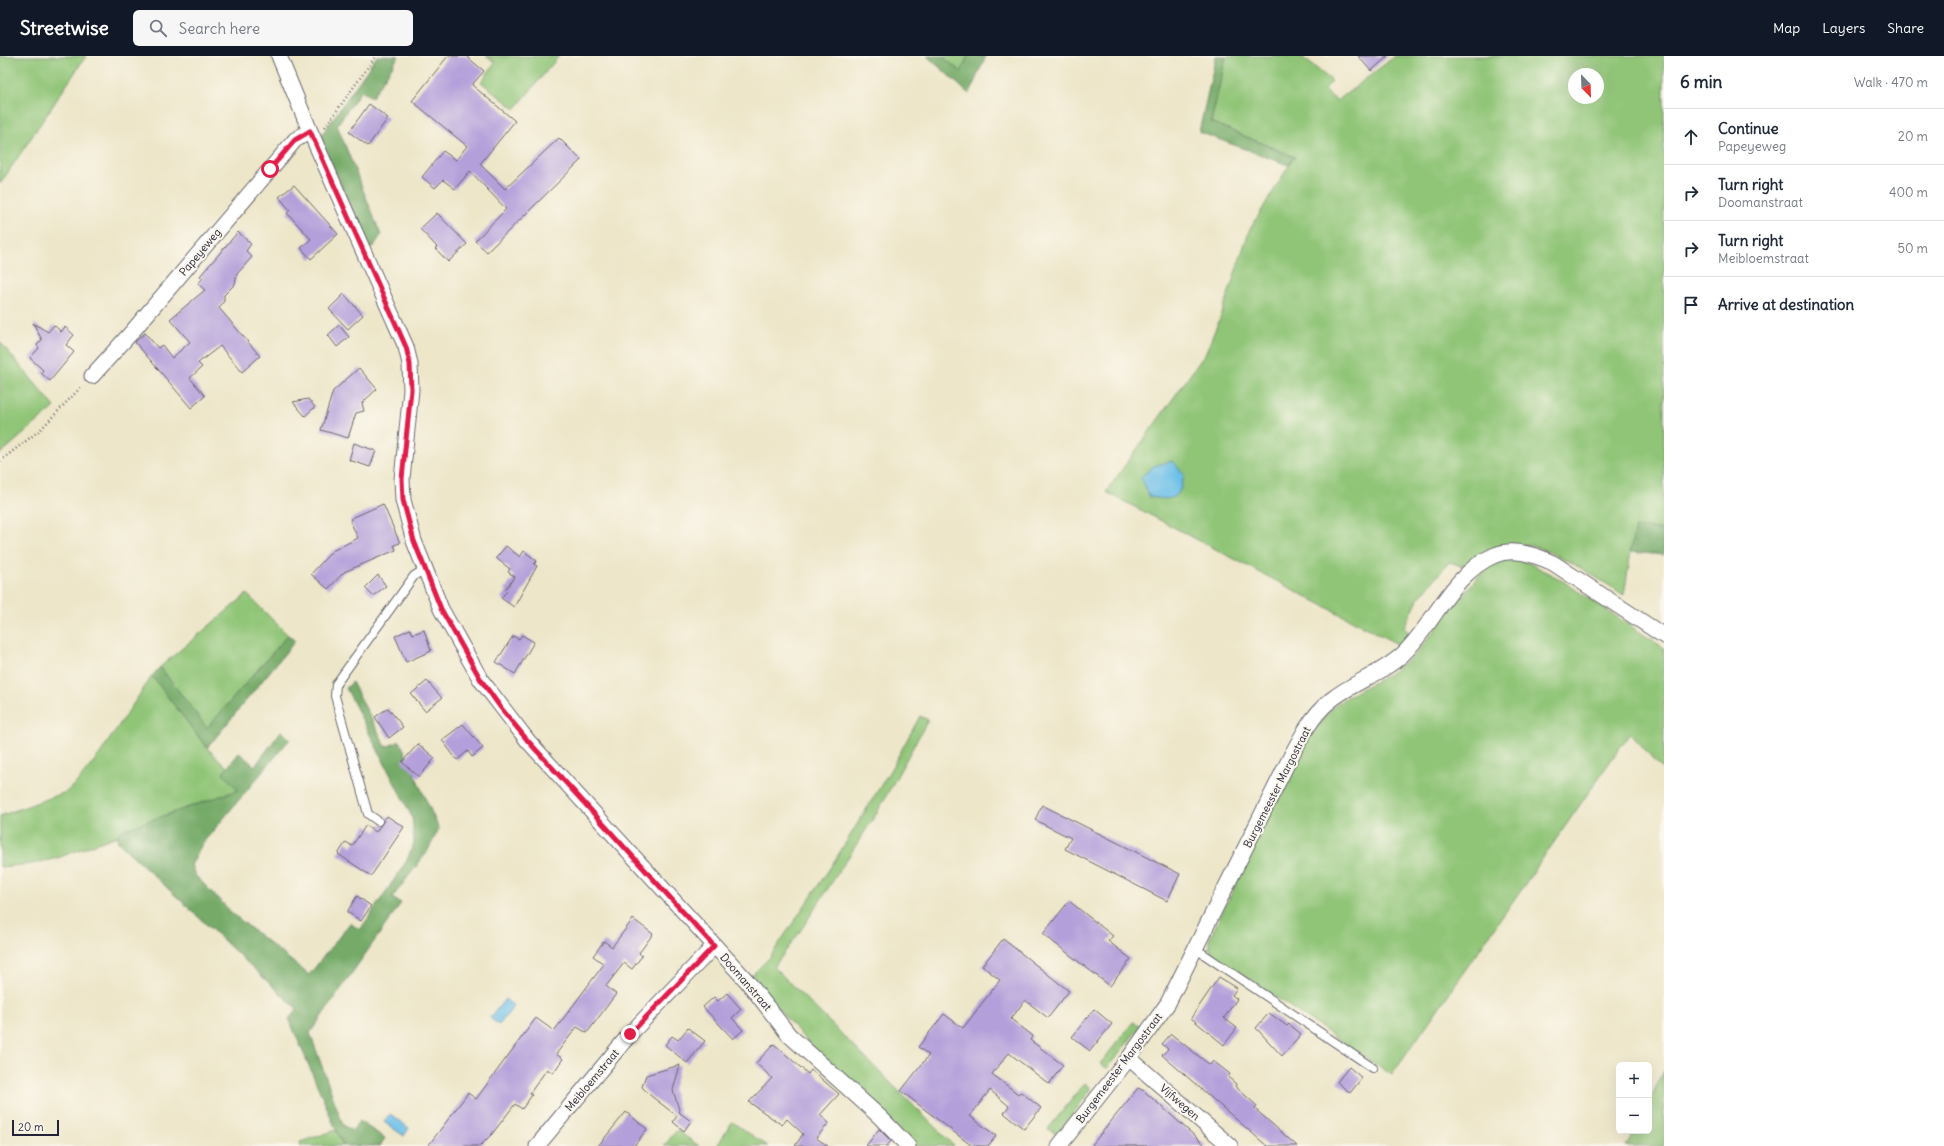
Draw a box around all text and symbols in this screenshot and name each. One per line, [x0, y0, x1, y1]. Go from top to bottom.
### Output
search box [133, 10, 413, 46]
text: Streetwise [20, 16, 109, 40]
icon: search [147, 17, 169, 39]
text: Search here [179, 19, 260, 38]
text: Map [1773, 19, 1800, 37]
text: Layers [1822, 19, 1865, 37]
text: Share [1887, 19, 1924, 37]
north arrow [1568, 68, 1604, 104]
text: 6 min [1680, 71, 1722, 93]
text: Walk · 470 m [1854, 74, 1928, 91]
text: Continue [1718, 119, 1779, 138]
icon: ahead [1680, 126, 1702, 148]
text: 20 m [1898, 128, 1928, 145]
text: Papeyeweg [1718, 138, 1786, 155]
route start [261, 160, 279, 178]
text: Turn right [1718, 175, 1783, 194]
icon: right [1680, 182, 1702, 204]
text: 400 m [1889, 184, 1928, 201]
text: Doomanstraat [1718, 194, 1803, 211]
street label: Papeyeweg [176, 225, 224, 279]
text: Turn right [1718, 231, 1783, 250]
icon: right [1680, 238, 1702, 260]
text: 50 m [1897, 240, 1928, 257]
text: Meibloemstraat [1718, 250, 1809, 267]
icon: arrive [1680, 294, 1702, 316]
text: Arrive at destination [1718, 295, 1854, 314]
street label: Burgemeester Margostraat [1240, 724, 1314, 850]
street label: Doomanstraat [717, 950, 775, 1014]
street label: Burgemeester Margostraat [1073, 1010, 1165, 1126]
route end [621, 1025, 639, 1043]
street label: Meibloemstraat [562, 1046, 622, 1114]
map controls [1616, 1062, 1652, 1134]
button: + [1616, 1062, 1652, 1098]
street label: Vijfwegen [1157, 1081, 1203, 1123]
button: − [1616, 1098, 1652, 1134]
scale bar [12, 1118, 59, 1137]
text: 20 m [18, 1120, 44, 1134]

